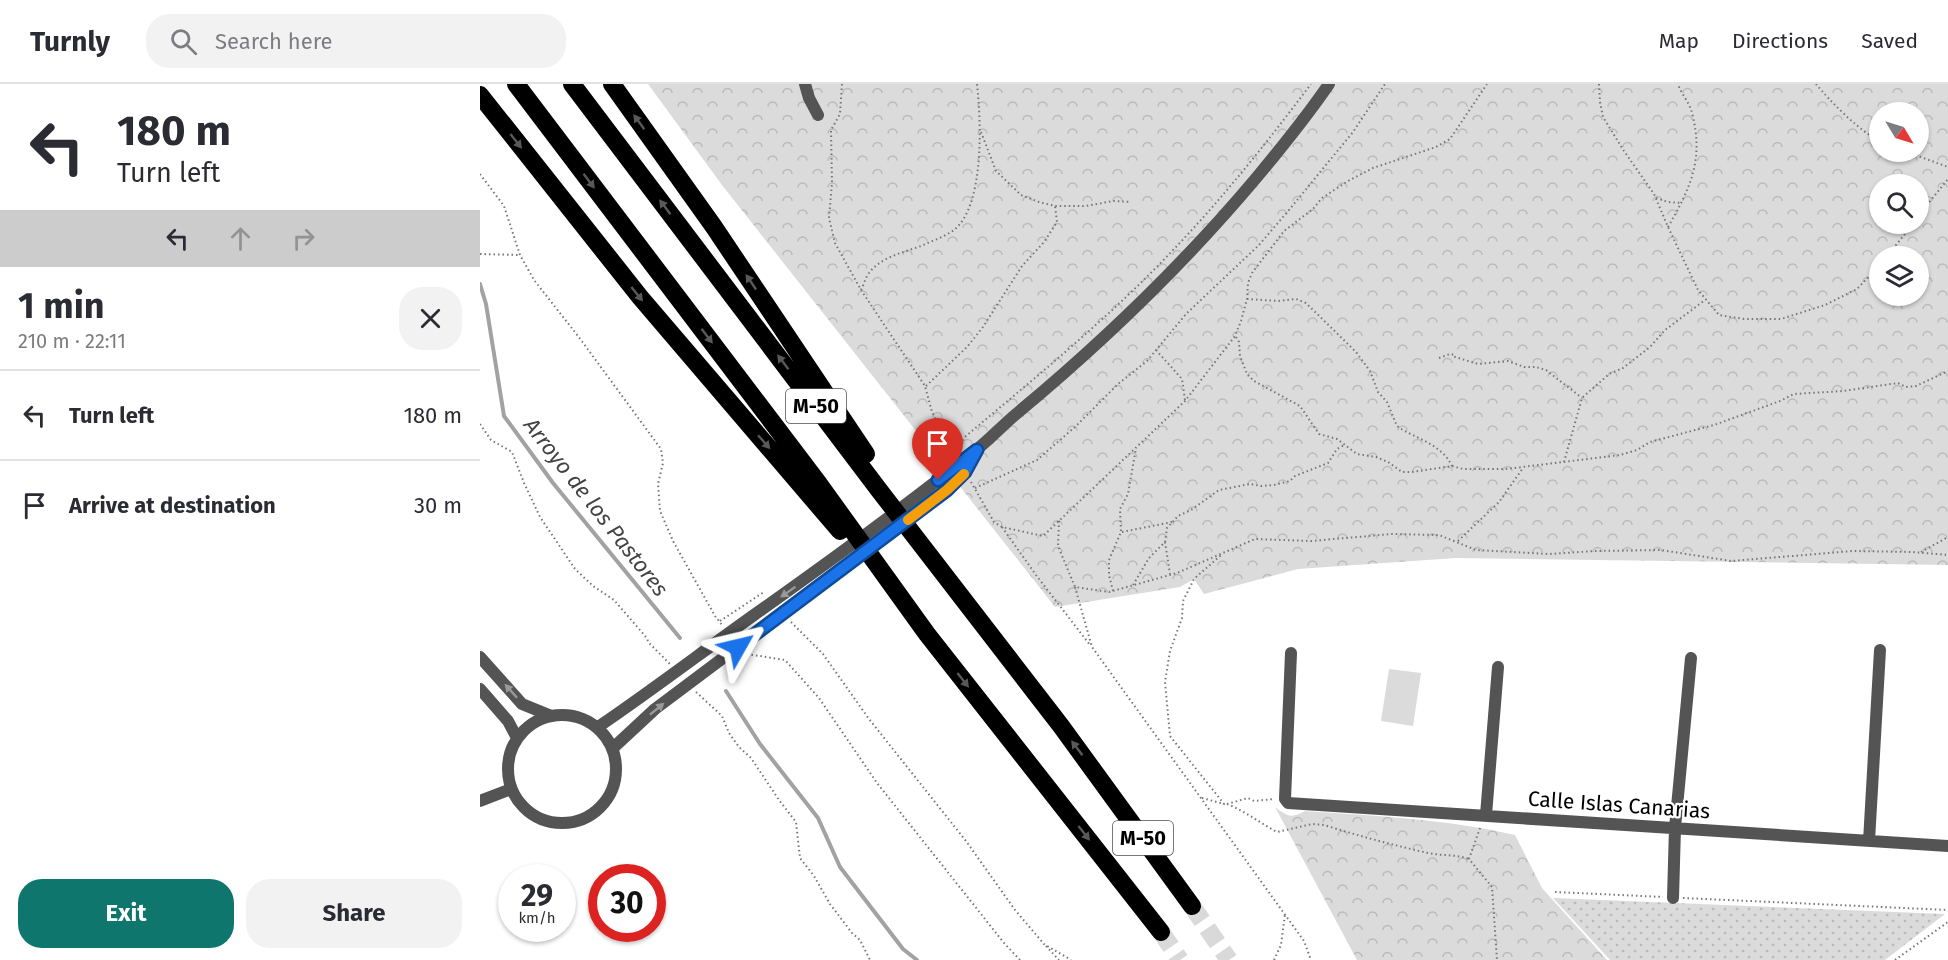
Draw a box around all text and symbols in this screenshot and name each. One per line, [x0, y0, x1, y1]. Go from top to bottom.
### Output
search box [146, 14, 566, 68]
text: Turnly [30, 25, 110, 58]
icon: search [167, 25, 200, 58]
text: Search here [215, 28, 332, 55]
text: Map [1659, 28, 1699, 54]
text: Directions [1732, 28, 1828, 54]
text: Saved [1861, 28, 1918, 54]
north arrow [1869, 102, 1929, 162]
map controls [1869, 102, 1929, 306]
text: 180 m [117, 106, 231, 156]
icon: left [18, 108, 96, 186]
one-way arrow [633, 115, 645, 131]
one-way arrow [510, 133, 523, 149]
text: Turn left [117, 157, 220, 189]
one-way arrow [583, 173, 595, 189]
button: search [1869, 174, 1929, 234]
one-way arrow [659, 199, 672, 215]
icon: left [161, 222, 194, 255]
icon: ahead [224, 222, 257, 255]
icon: right [287, 222, 320, 255]
button: layers [1869, 246, 1929, 306]
one-way arrow [745, 275, 757, 291]
text: 1 min [18, 284, 105, 328]
one-way arrow [631, 286, 644, 302]
button: close [399, 287, 462, 350]
text: 210 m · 22:11 [18, 329, 126, 353]
one-way arrow [700, 329, 712, 344]
one-way arrow [777, 355, 789, 371]
road number: M-50 [786, 389, 846, 423]
icon: left [18, 399, 51, 432]
text: Turn left [69, 402, 154, 429]
text: 180 m [403, 402, 462, 429]
water label: Arroyo de los Pastores [517, 412, 674, 602]
pin [912, 418, 963, 480]
icon: arrive [921, 427, 954, 460]
one-way arrow [757, 434, 770, 449]
icon: arrive [18, 489, 51, 522]
text: Arrive at destination [69, 492, 276, 519]
text: 30 m [414, 492, 462, 519]
one-way arrow [780, 586, 796, 598]
position arrow [706, 615, 770, 679]
one-way arrow [957, 672, 969, 687]
one-way arrow [504, 684, 518, 699]
one-way arrow [649, 703, 664, 715]
one-way arrow [1072, 741, 1084, 756]
street label: Calle Islas Canarias [1527, 786, 1711, 824]
road number: M-50 [1113, 821, 1173, 855]
one-way arrow [1077, 826, 1089, 841]
speed limit sign: 30 [588, 864, 666, 942]
text: 29 [521, 878, 553, 914]
button: Exit [18, 879, 234, 948]
button: Share [246, 879, 462, 948]
text: km/h [518, 909, 556, 927]

